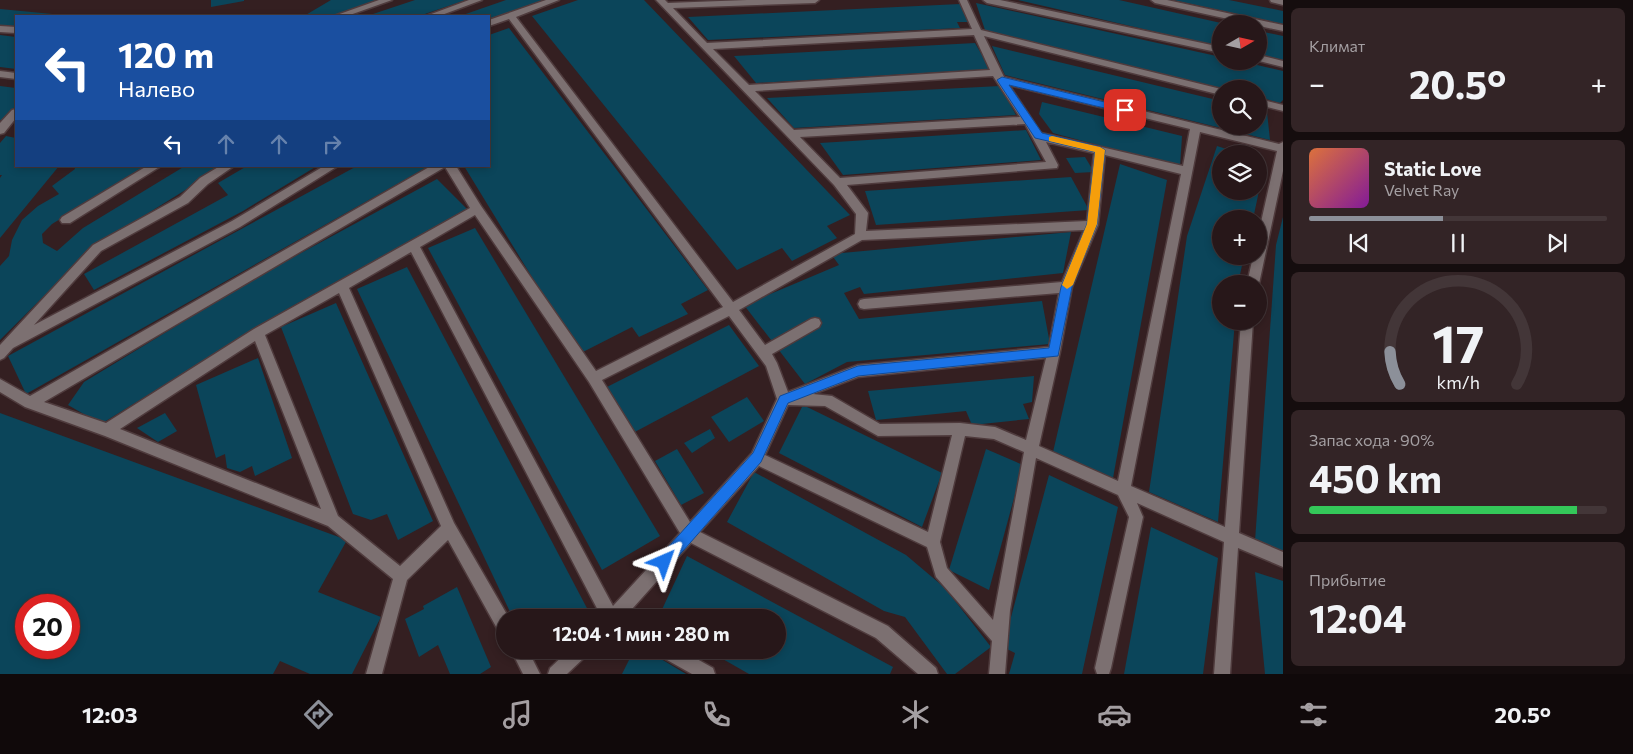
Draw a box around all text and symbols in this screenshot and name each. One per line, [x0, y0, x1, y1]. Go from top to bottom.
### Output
north arrow [1212, 15, 1268, 70]
map controls [1212, 15, 1267, 330]
text: 120 m [118, 32, 214, 75]
icon: left [35, 35, 100, 100]
text: Климат [1309, 36, 1365, 55]
text: 20.5° [1409, 60, 1506, 107]
text: − [1309, 66, 1325, 100]
text: + [1591, 66, 1607, 100]
text: Налево [118, 75, 195, 102]
button: search [1212, 80, 1267, 135]
pin [1104, 89, 1146, 131]
icon: arrive [1111, 96, 1139, 124]
icon: left [159, 130, 187, 158]
icon: ahead [212, 130, 240, 158]
icon: ahead [265, 130, 293, 158]
icon: right [318, 130, 346, 158]
button: layers [1212, 145, 1267, 200]
text: Static Love [1384, 157, 1481, 180]
text: Velvet Ray [1384, 180, 1459, 199]
button: + [1212, 210, 1267, 265]
icon: previous [1345, 229, 1373, 257]
icon: pause [1444, 229, 1472, 257]
icon: next [1543, 229, 1571, 257]
button: − [1212, 275, 1267, 330]
text: 17 [1432, 310, 1484, 374]
text: km/h [1436, 371, 1480, 393]
text: Запас хода · 90% [1309, 430, 1434, 449]
text: 450 km [1309, 454, 1442, 501]
position arrow [637, 535, 689, 587]
text: Прибытие [1309, 570, 1386, 589]
speed limit sign: 20 [15, 594, 80, 659]
text: 12:04 [1309, 594, 1406, 641]
text: 12:04 · 1 мин · 280 m [553, 622, 729, 645]
icon: directions [301, 697, 336, 732]
icon: music [500, 697, 535, 732]
icon: phone [699, 697, 734, 732]
icon: climate [898, 697, 933, 732]
icon: car [1097, 697, 1132, 732]
icon: filters [1296, 697, 1331, 732]
text: 12:03 [82, 701, 138, 728]
text: 20.5° [1495, 701, 1551, 728]

